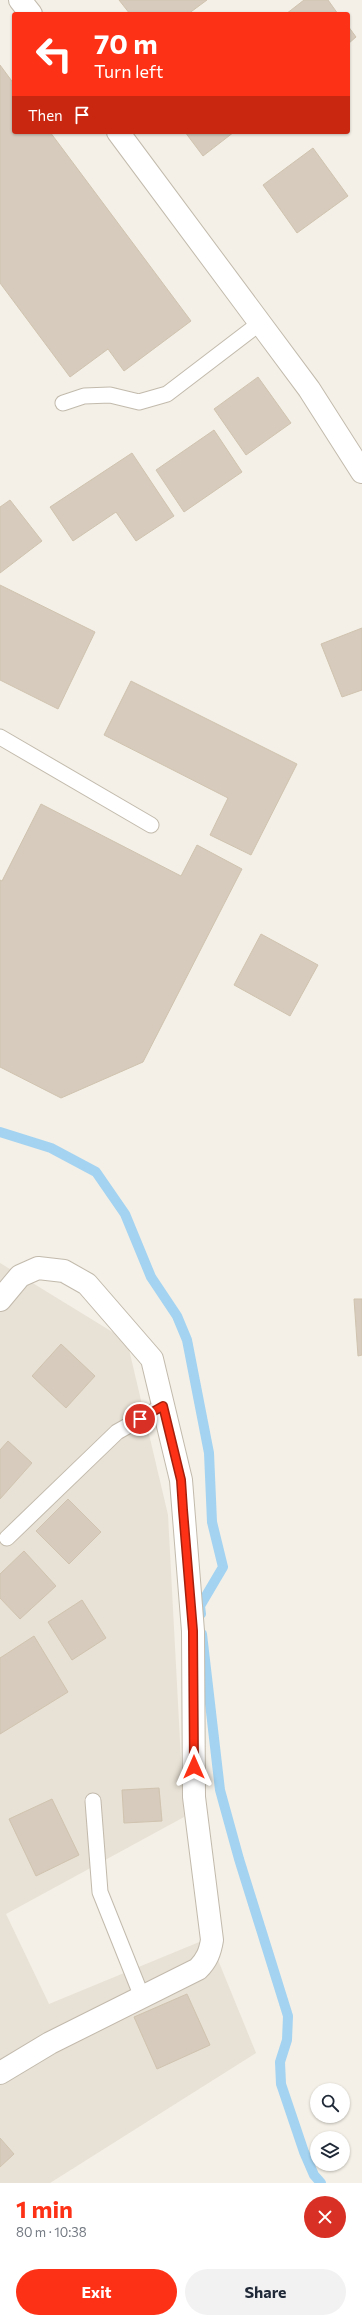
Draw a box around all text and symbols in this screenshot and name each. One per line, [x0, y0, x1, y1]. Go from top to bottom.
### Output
text: 70 m [94, 26, 158, 60]
icon: left [28, 28, 80, 80]
text: Turn left [94, 60, 163, 82]
icon: arrive [71, 104, 93, 126]
text: Then [28, 106, 63, 124]
pin [123, 1402, 157, 1436]
icon: arrive [129, 1408, 151, 1430]
position arrow [173, 1746, 215, 1788]
map controls [310, 2083, 350, 2171]
button: search [310, 2083, 350, 2123]
button: layers [310, 2131, 350, 2171]
text: 1 min [16, 2194, 73, 2223]
button: close [304, 2196, 346, 2238]
text: 80 m · 10:38 [16, 2224, 87, 2240]
button: Exit [16, 2269, 177, 2315]
button: Share [185, 2269, 346, 2315]

